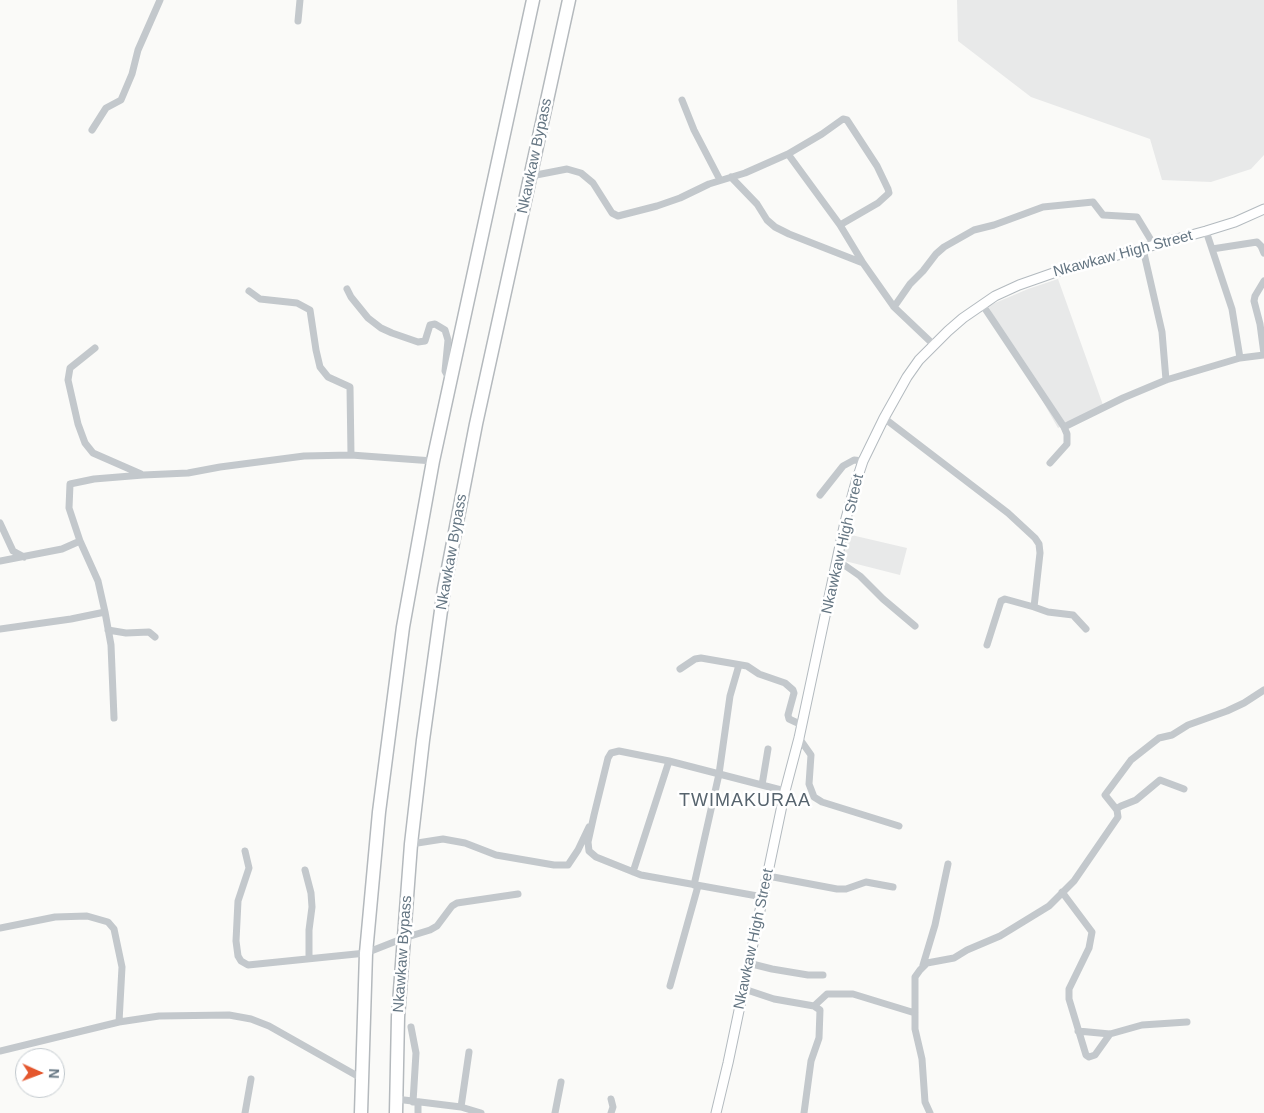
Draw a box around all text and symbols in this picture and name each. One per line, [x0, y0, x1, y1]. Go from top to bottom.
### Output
street label: Nkawkaw Bypass [514, 97, 556, 215]
street label: Nkawkaw High Street [1051, 227, 1195, 281]
street label: Nkawkaw High Street [818, 472, 868, 616]
street label: Nkawkaw Bypass [433, 493, 471, 611]
district label: TWIMAKURAA [678, 790, 812, 812]
street label: Nkawkaw High Street [730, 867, 778, 1011]
street label: Nkawkaw Bypass [390, 895, 416, 1013]
north arrow [15, 1048, 65, 1098]
text: N [46, 1068, 62, 1079]

